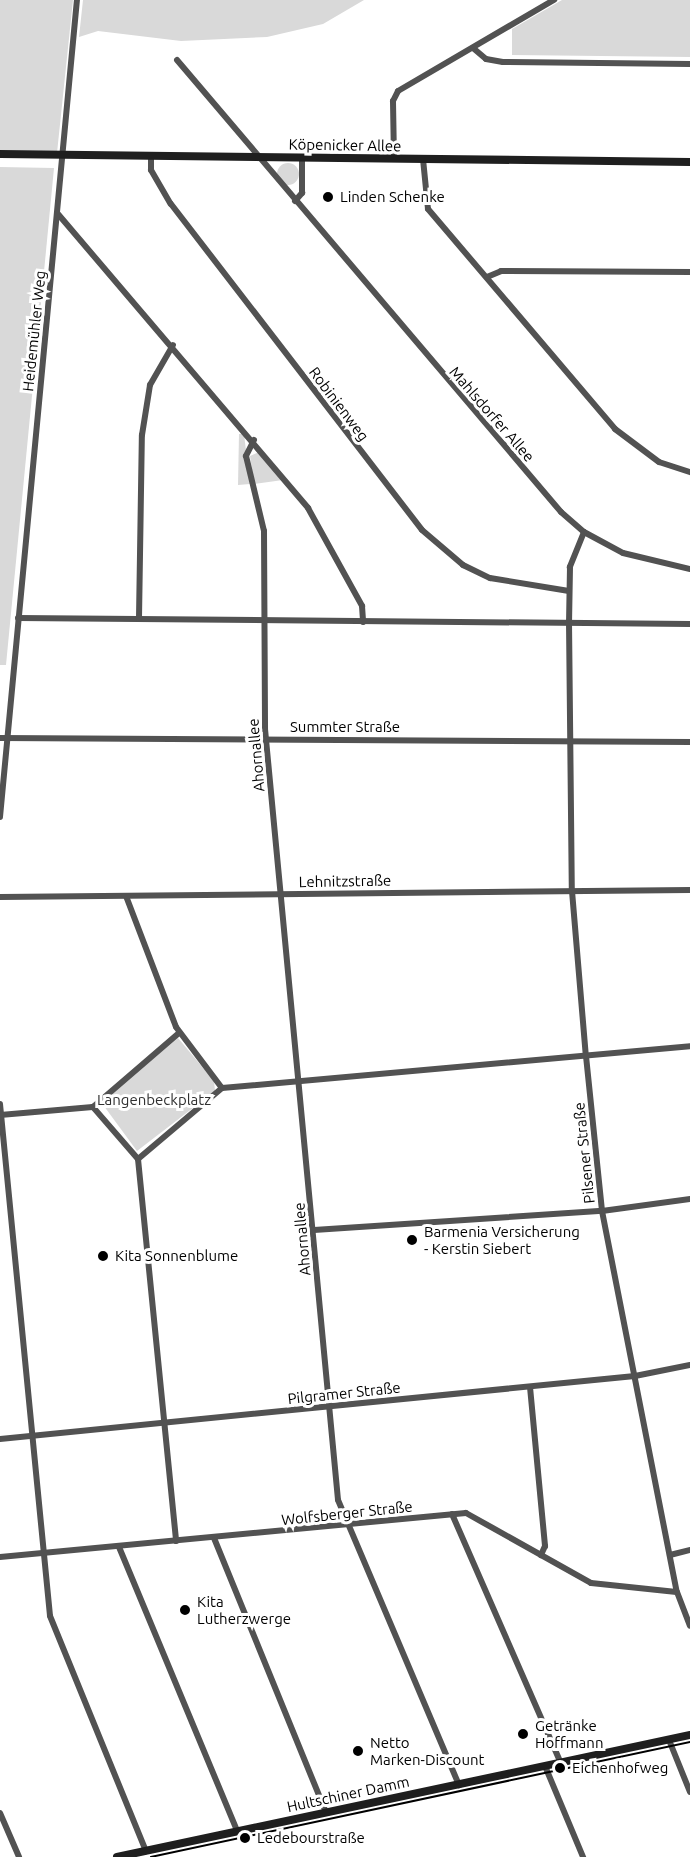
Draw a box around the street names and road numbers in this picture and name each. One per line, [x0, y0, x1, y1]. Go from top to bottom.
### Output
street label: Köpenicker Allee [288, 135, 402, 155]
street label: Heidemühler Weg [19, 270, 49, 392]
street label: Robinienweg [305, 363, 373, 445]
street label: Mahlsdorfer Allee [446, 363, 538, 465]
street label: Ahornallee [244, 718, 268, 792]
street label: Summter Straße [290, 718, 400, 736]
street label: Lehnitzstraße [299, 871, 391, 891]
street label: Pilsener Straße [570, 1101, 598, 1205]
street label: Ahornallee [290, 1202, 314, 1276]
street label: Pilgramer Straße [287, 1378, 401, 1408]
street label: Wolfsberger Straße [281, 1497, 413, 1529]
street label: Hultschiner Damm [285, 1772, 411, 1816]

